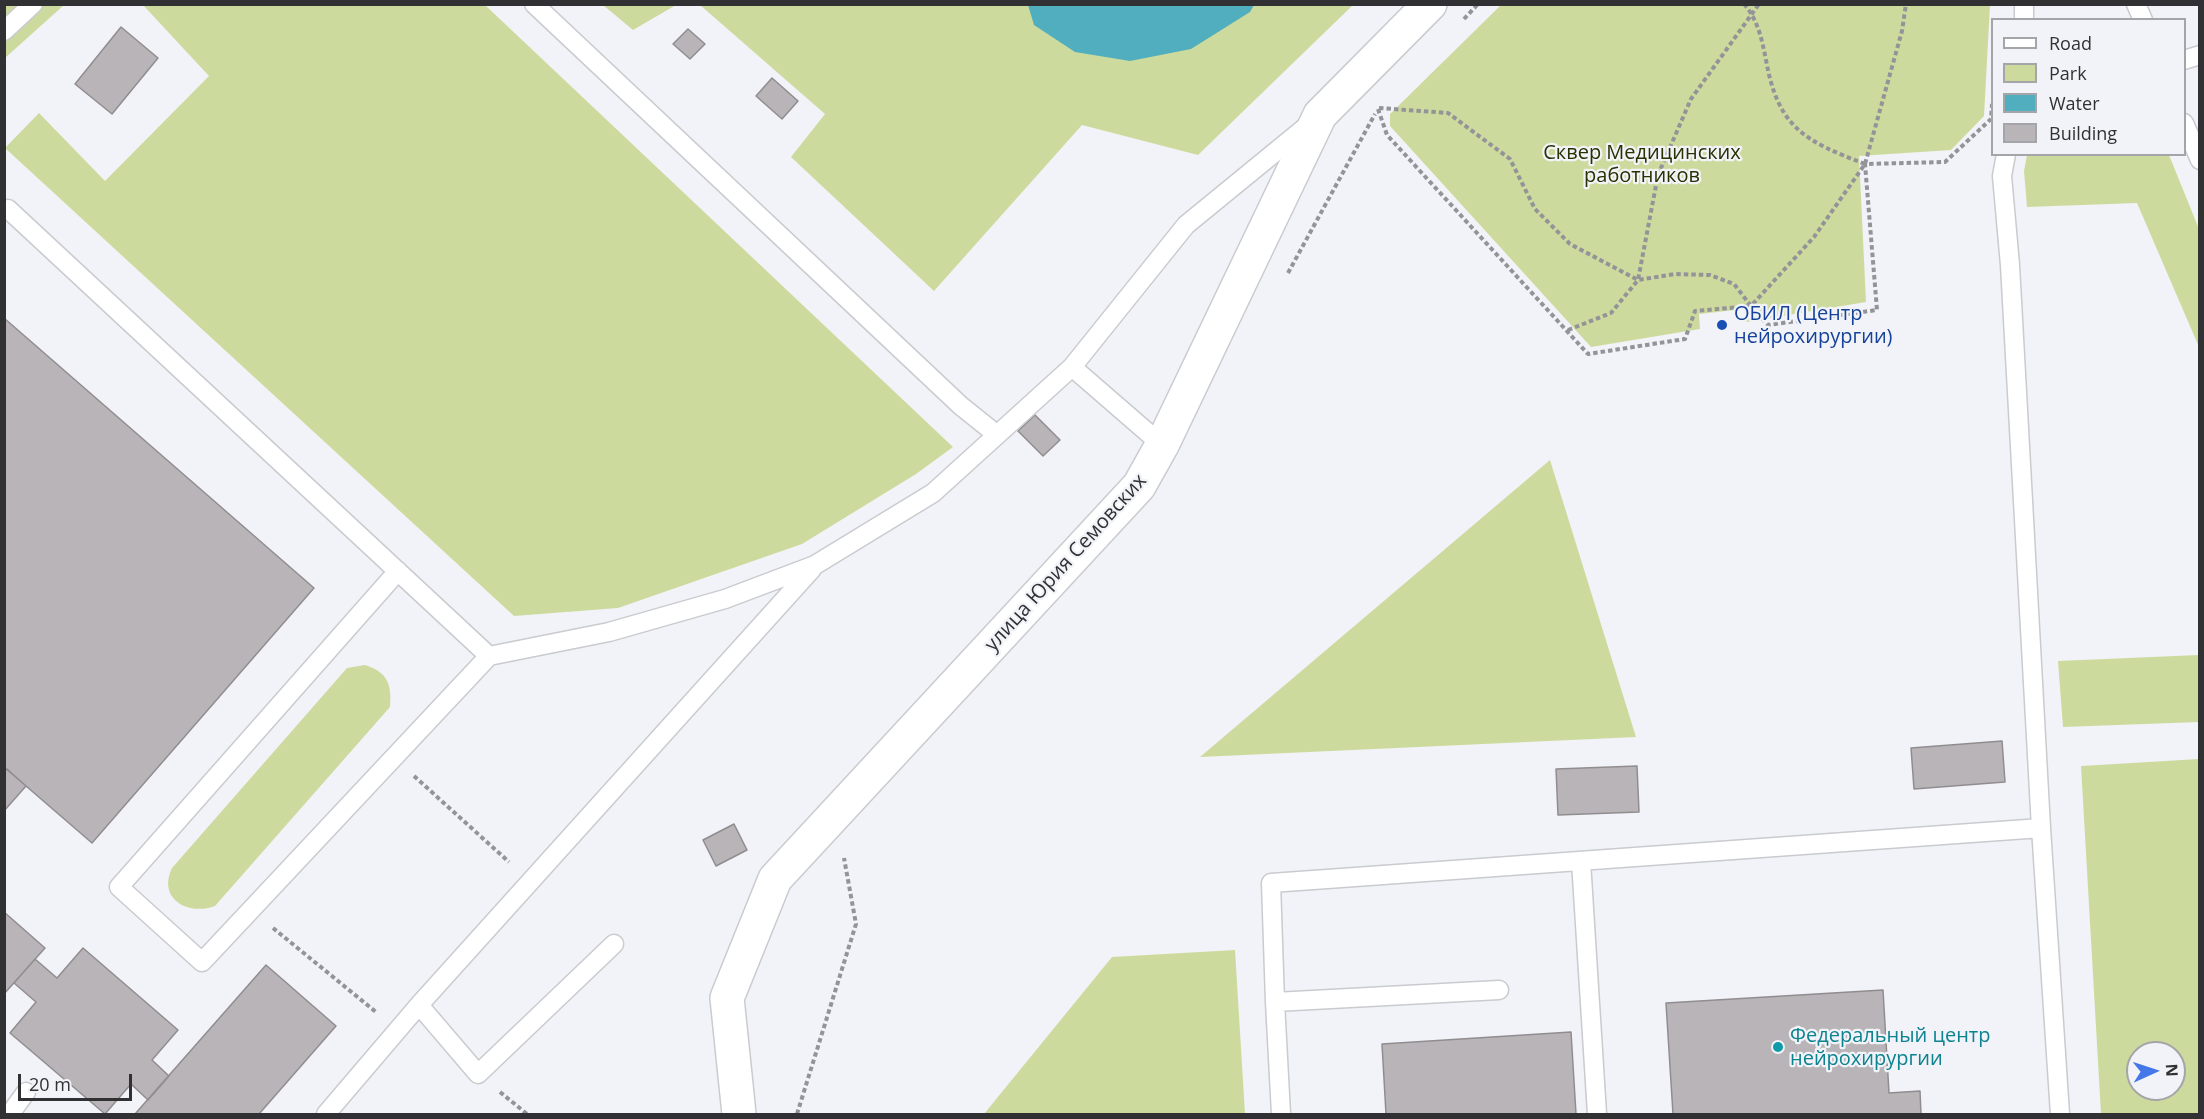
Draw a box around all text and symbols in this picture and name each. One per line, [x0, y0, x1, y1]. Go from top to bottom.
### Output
legend [1991, 18, 2186, 156]
text: Road [2049, 31, 2092, 55]
text: Park [2049, 61, 2087, 85]
text: Water [2049, 91, 2100, 115]
text: Building [2049, 121, 2117, 145]
park label: Сквер Медицинских работников [1543, 141, 1741, 188]
place label: ОБИЛ (Центр нейрохирургии) [1734, 302, 1892, 349]
marker: ОБИЛ (Центр нейрохирургии) [1715, 318, 1729, 332]
street label: улица Юрия Семовских [980, 469, 1152, 657]
place label: Федеральный центр нейрохирургии [1790, 1024, 1990, 1071]
marker: Федеральный центр нейрохирургии [1771, 1040, 1785, 1054]
north arrow [2126, 1041, 2186, 1101]
scale bar [21, 1062, 135, 1100]
text: N [2161, 1063, 2183, 1077]
text: 20 m [29, 1072, 71, 1096]

